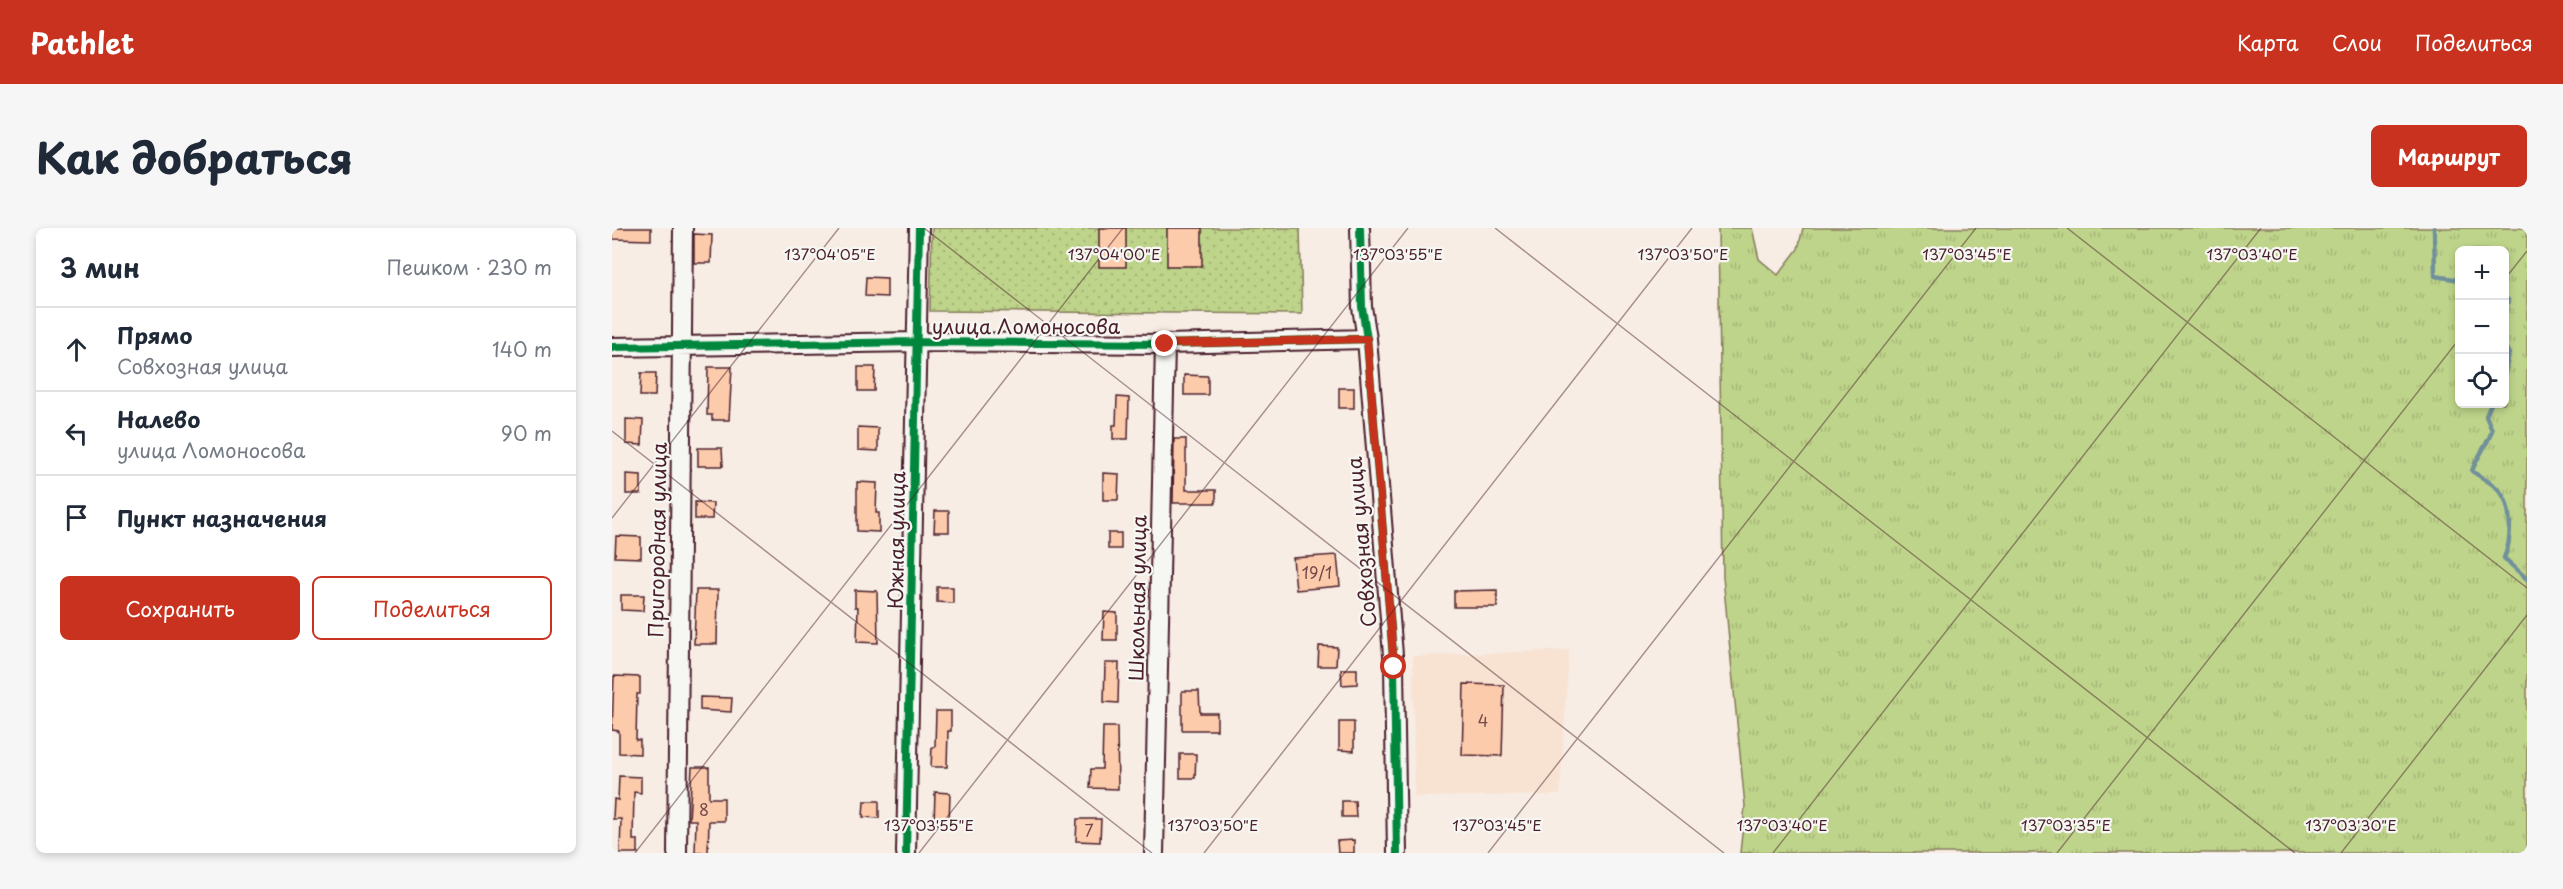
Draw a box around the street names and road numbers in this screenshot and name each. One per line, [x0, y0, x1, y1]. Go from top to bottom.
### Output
street label: улица Ломоносова [932, 311, 1121, 341]
street label: Пригородная улица [640, 442, 674, 638]
street label: Совхозная улица [1339, 455, 1383, 628]
street label: Южная улица [880, 471, 912, 609]
street label: Школьная улица [1121, 514, 1153, 681]

